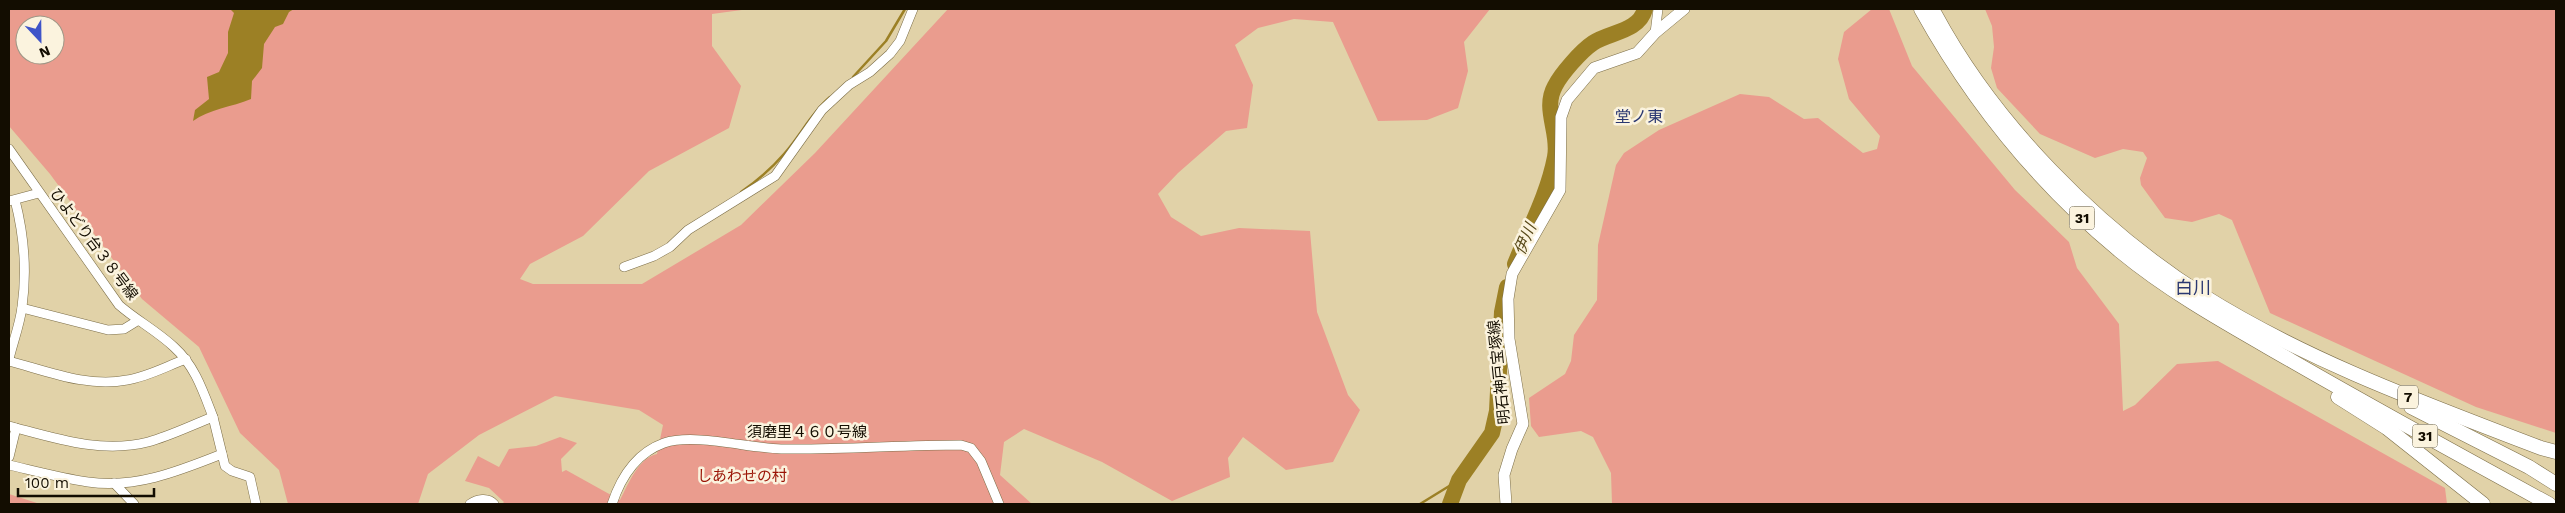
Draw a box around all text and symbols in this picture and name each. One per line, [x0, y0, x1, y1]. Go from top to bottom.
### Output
north arrow [15, 15, 65, 65]
text: N [37, 43, 53, 61]
district label: 堂ノ東 [1615, 107, 1663, 126]
street label: ひよどり台３８号線 [46, 185, 142, 303]
road number: 31 [2070, 207, 2094, 230]
water label: 伊川 [1510, 219, 1541, 257]
district label: 白川 [2175, 277, 2211, 298]
street label: 明石神戸宝塚線 [1485, 319, 1513, 425]
road number: 7 [2398, 386, 2418, 408]
street label: 須磨里４６０号線 [747, 423, 867, 441]
road number: 31 [2412, 424, 2438, 448]
scale bar [18, 466, 154, 498]
park label: しあわせの村 [697, 467, 787, 485]
text: 100 m [25, 474, 69, 492]

